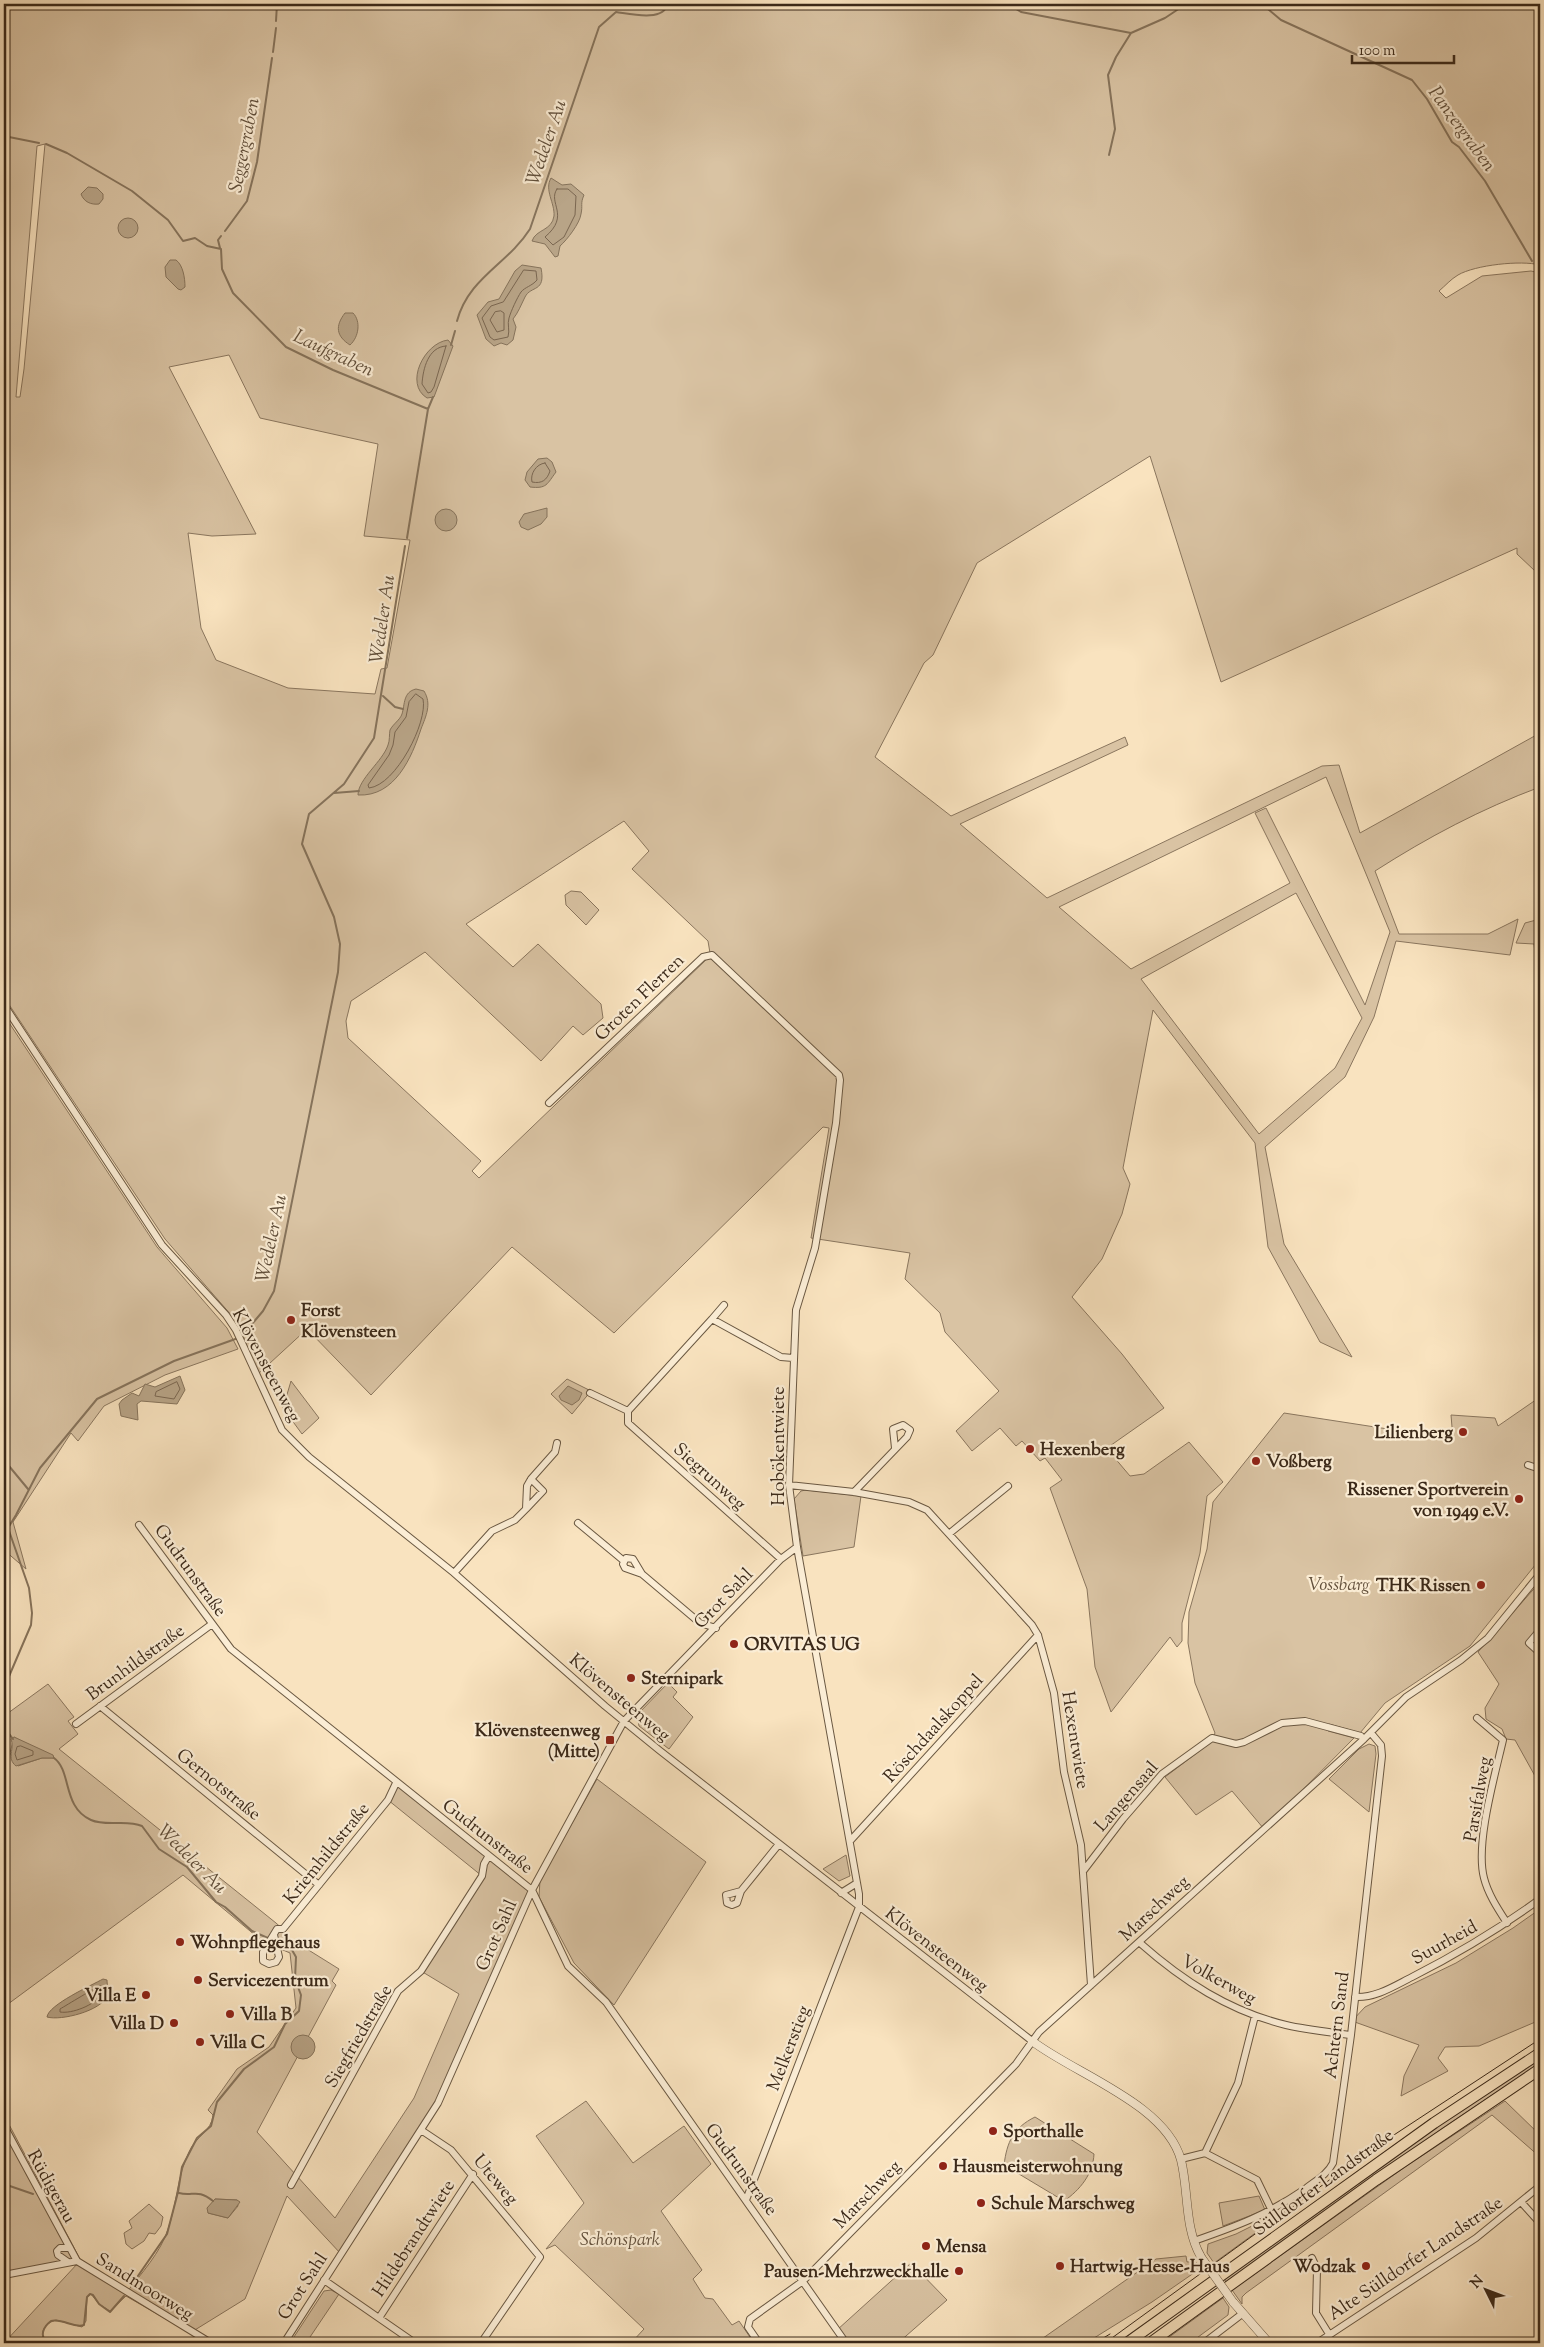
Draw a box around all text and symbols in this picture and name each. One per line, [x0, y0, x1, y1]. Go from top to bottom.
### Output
scale bar [1352, 32, 1454, 64]
text: 100 m [1359, 41, 1396, 62]
water label: Panzergraben [1421, 81, 1501, 178]
water label: Seggergraben [223, 96, 268, 195]
water label: Wedeler Au [520, 96, 575, 189]
water label: Laufgraben [288, 324, 378, 385]
water label: Wedeler Au [364, 573, 403, 665]
street label: Groten Flerren [590, 949, 691, 1048]
water label: Wedeler Au [250, 1192, 295, 1285]
place label: Forst Klövensteen [301, 1299, 397, 1346]
street label: Klövensteenweg [224, 1304, 306, 1428]
marker: Forst Klövensteen [285, 1314, 297, 1326]
street label: Hobökentwiete [767, 1386, 793, 1506]
place label: Lilienberg [1374, 1421, 1453, 1447]
marker: Lilienberg [1457, 1426, 1469, 1438]
street label: Siegrunweg [666, 1438, 751, 1517]
place label: Hexenberg [1040, 1438, 1125, 1464]
marker: Hexenberg [1024, 1443, 1036, 1455]
place label: Voßberg [1266, 1450, 1332, 1476]
marker: Voßberg [1250, 1455, 1262, 1467]
place label: Rissener Sportverein von 1949 e.V. [1347, 1478, 1509, 1525]
marker: Rissener Sportverein von 1949 e.V. [1513, 1493, 1525, 1505]
street label: Gudrunstraße [147, 1519, 232, 1623]
street label: Grot Sahl [689, 1563, 760, 1636]
park label: Vossbarg [1308, 1573, 1370, 1599]
place label: THK Rissen [1376, 1574, 1471, 1600]
marker: THK Rissen [1475, 1579, 1487, 1591]
street label: Brunhildstraße [82, 1619, 191, 1708]
place label: ORVITAS UG [744, 1633, 860, 1659]
marker: ORVITAS UG [728, 1638, 740, 1650]
street label: Klövensteenweg [562, 1648, 675, 1749]
place label: Sternipark [641, 1667, 723, 1693]
street label: Röschdaalskoppel [878, 1669, 991, 1790]
marker: Sternipark [625, 1672, 637, 1684]
street label: Hexentwiete [1053, 1690, 1095, 1791]
place label: Klövensteenweg (Mitte) [475, 1719, 600, 1766]
marker: Klövensteenweg (Mitte) [604, 1734, 616, 1746]
street label: Gernotstraße [170, 1743, 266, 1828]
street label: Parsifalweg [1459, 1754, 1499, 1844]
street label: Langensaal [1089, 1756, 1166, 1838]
street label: Gudrunstraße [436, 1794, 538, 1881]
street label: Kriemhildstraße [278, 1798, 377, 1911]
water label: Wedeler Au [150, 1819, 232, 1901]
street label: Marschweg [1115, 1870, 1196, 1949]
street label: Grot Sahl [471, 1896, 525, 1976]
street label: Klövensteenweg [878, 1902, 993, 2000]
street label: Suurheid [1407, 1915, 1483, 1973]
place label: Wohnpflegehaus [190, 1931, 320, 1957]
marker: Wohnpflegehaus [174, 1936, 186, 1948]
street label: Volkerweg [1176, 1949, 1261, 2012]
place label: Servicezentrum [208, 1969, 329, 1995]
street label: Achtern Sand [1319, 1970, 1357, 2080]
marker: Servicezentrum [192, 1974, 204, 1986]
street label: Siegfriedstraße [320, 1980, 400, 2094]
place label: Villa E [84, 1984, 136, 2010]
marker: Villa E [140, 1989, 152, 2001]
street label: Melkerstieg [762, 2002, 818, 2095]
place label: Villa B [240, 2003, 293, 2029]
marker: Villa B [224, 2008, 236, 2020]
place label: Villa D [109, 2012, 164, 2038]
marker: Villa D [168, 2017, 180, 2029]
place label: Villa C [210, 2031, 265, 2057]
marker: Villa C [194, 2036, 206, 2048]
street label: Gudrunstraße [698, 2118, 783, 2222]
place label: Sporthalle [1003, 2120, 1084, 2146]
street label: Sülldorfer Landstraße [1248, 2124, 1400, 2244]
marker: Sporthalle [987, 2125, 999, 2137]
street label: Rüdigerau [19, 2146, 81, 2228]
street label: Uteweg [466, 2149, 524, 2211]
street label: Marschweg [829, 2155, 908, 2236]
place label: Hausmeisterwohnung [953, 2155, 1123, 2181]
marker: Hausmeisterwohnung [937, 2160, 949, 2172]
street label: Hildebrandtwiete [367, 2175, 462, 2303]
street label: Alte Sülldorfer Landstraße [1323, 2191, 1509, 2328]
place label: Schule Marschweg [991, 2192, 1135, 2218]
marker: Schule Marschweg [975, 2197, 987, 2209]
park label: Schönspark [580, 2228, 660, 2254]
place label: Mensa [936, 2235, 987, 2261]
marker: Mensa [920, 2240, 932, 2252]
street label: Sandmoorweg [90, 2247, 198, 2328]
street label: Grot Sahl [272, 2248, 335, 2326]
place label: Hartwig-Hesse-Haus [1070, 2255, 1230, 2281]
place label: Wodzak [1293, 2255, 1356, 2281]
place label: Pausen-Mehrzweckhalle [764, 2260, 950, 2286]
marker: Hartwig-Hesse-Haus [1054, 2260, 1066, 2272]
marker: Wodzak [1360, 2260, 1372, 2272]
north arrow [1462, 2264, 1512, 2314]
marker: Pausen-Mehrzweckhalle [953, 2265, 965, 2277]
text: N [1467, 2272, 1489, 2293]

